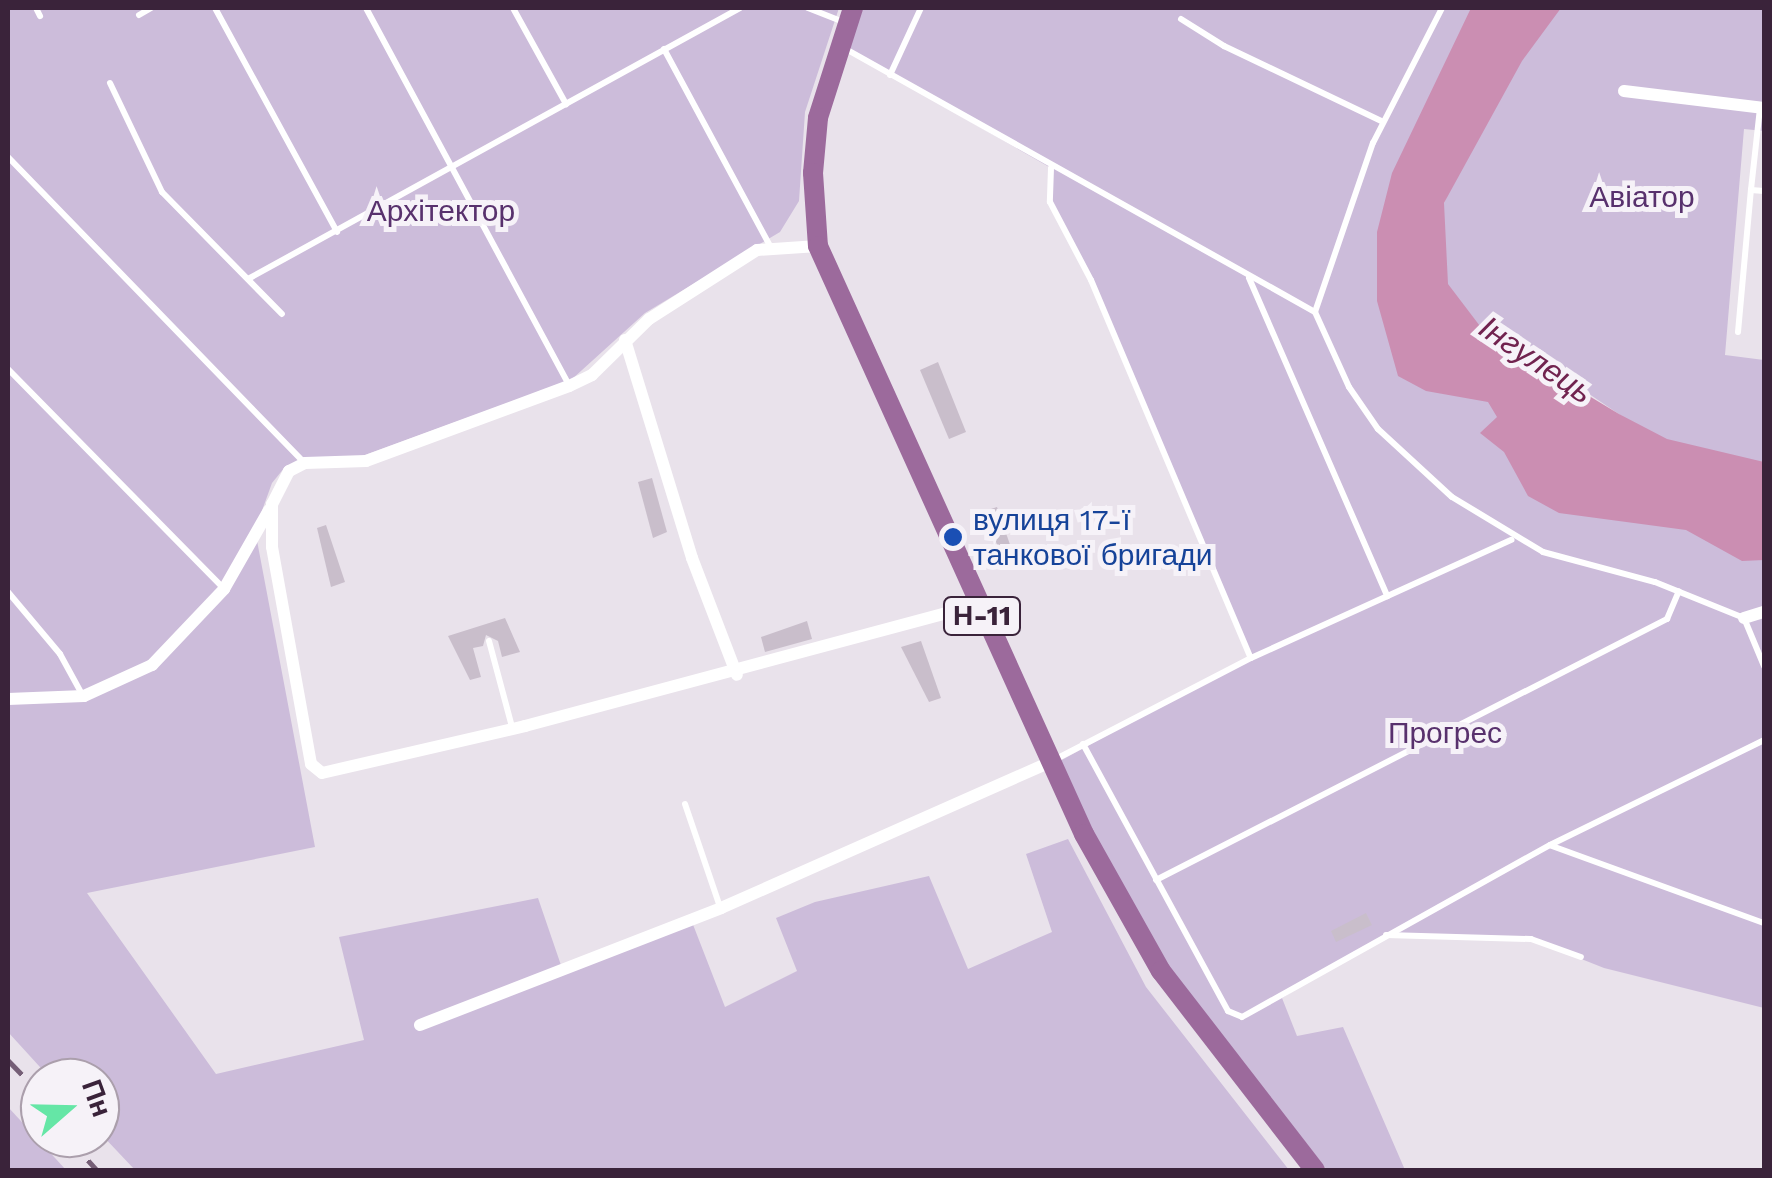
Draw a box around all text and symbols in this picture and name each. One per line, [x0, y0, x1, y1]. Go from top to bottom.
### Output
park label: Авіатор [1589, 179, 1695, 215]
park label: Архітектор [367, 193, 515, 229]
water label: Інгулець [1472, 308, 1600, 412]
place label: вулиця 17-ї танкової бригади [973, 502, 1213, 572]
marker: вулиця 17-ї танкової бригади [942, 526, 964, 548]
road number: Н-11 [942, 593, 1022, 639]
park label: Прогрес [1388, 715, 1502, 751]
north arrow [20, 1058, 120, 1158]
text: Пн [75, 1075, 119, 1121]

